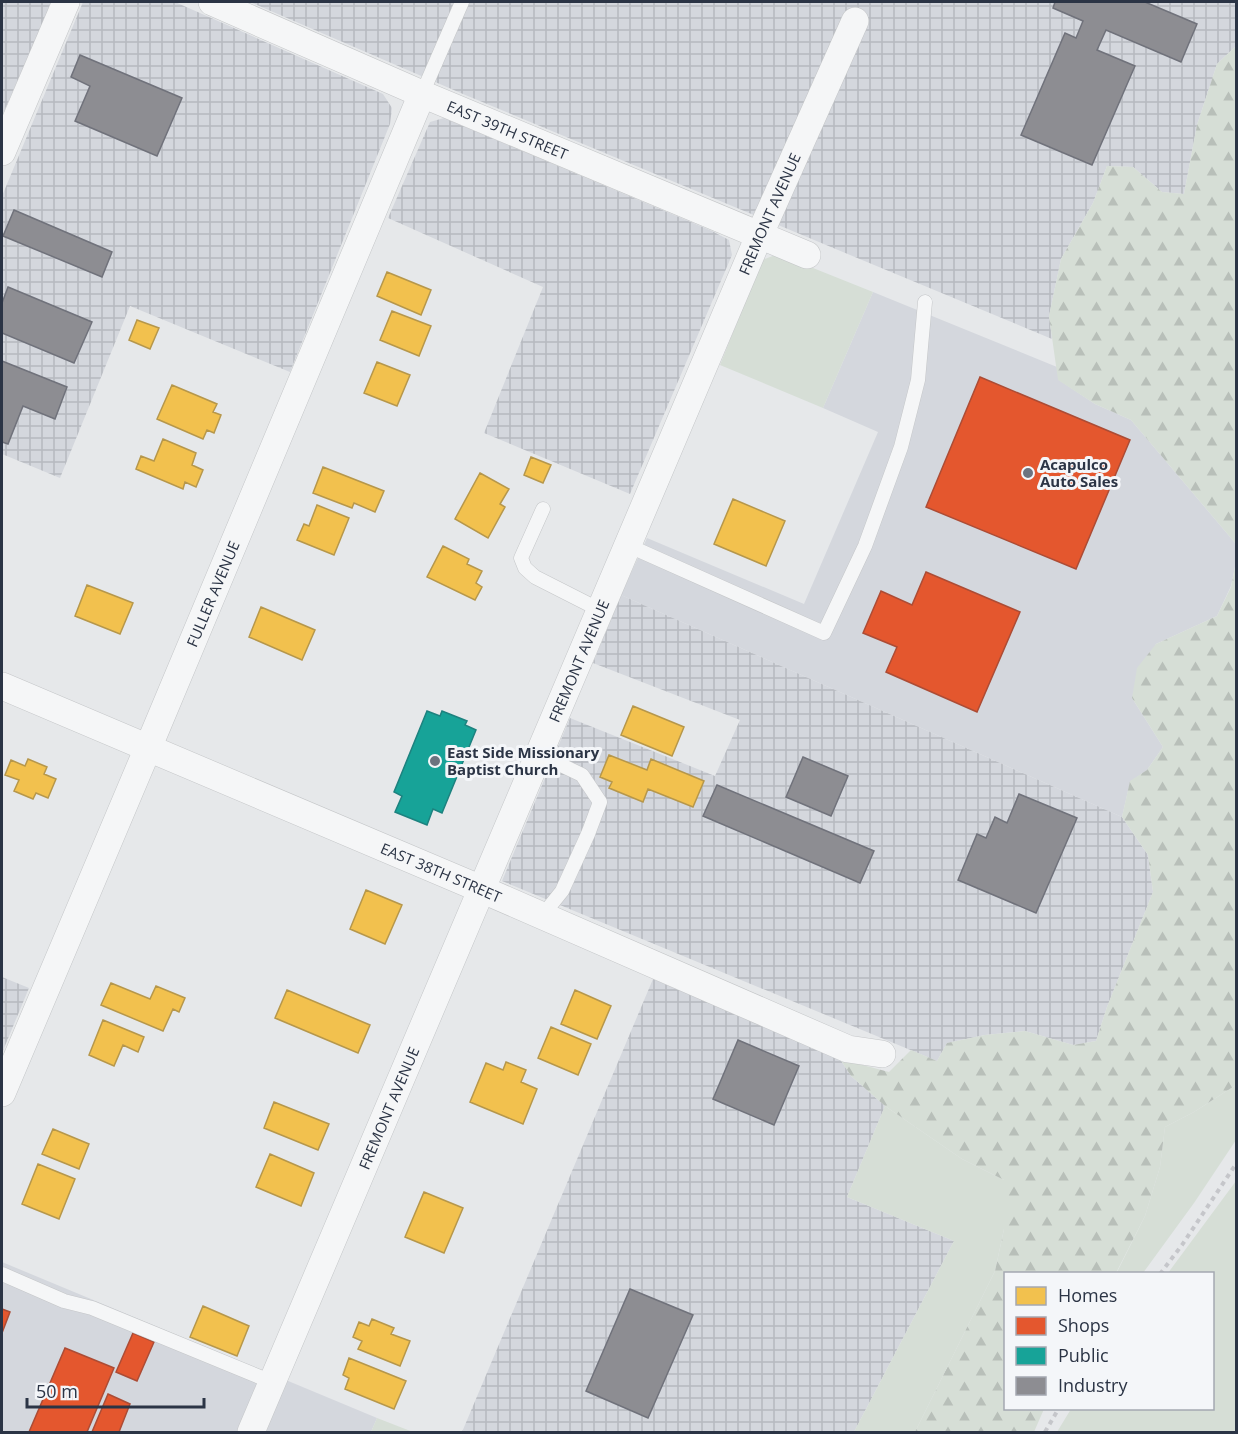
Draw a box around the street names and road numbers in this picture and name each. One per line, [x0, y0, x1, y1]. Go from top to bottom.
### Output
street label: EAST 39TH STREET [444, 96, 572, 164]
street label: FREMONT AVENUE [734, 149, 805, 278]
street label: FULLER AVENUE [182, 538, 244, 650]
street label: FREMONT AVENUE [544, 596, 613, 725]
street label: EAST 38TH STREET [378, 838, 505, 907]
street label: FREMONT AVENUE [354, 1044, 423, 1172]

